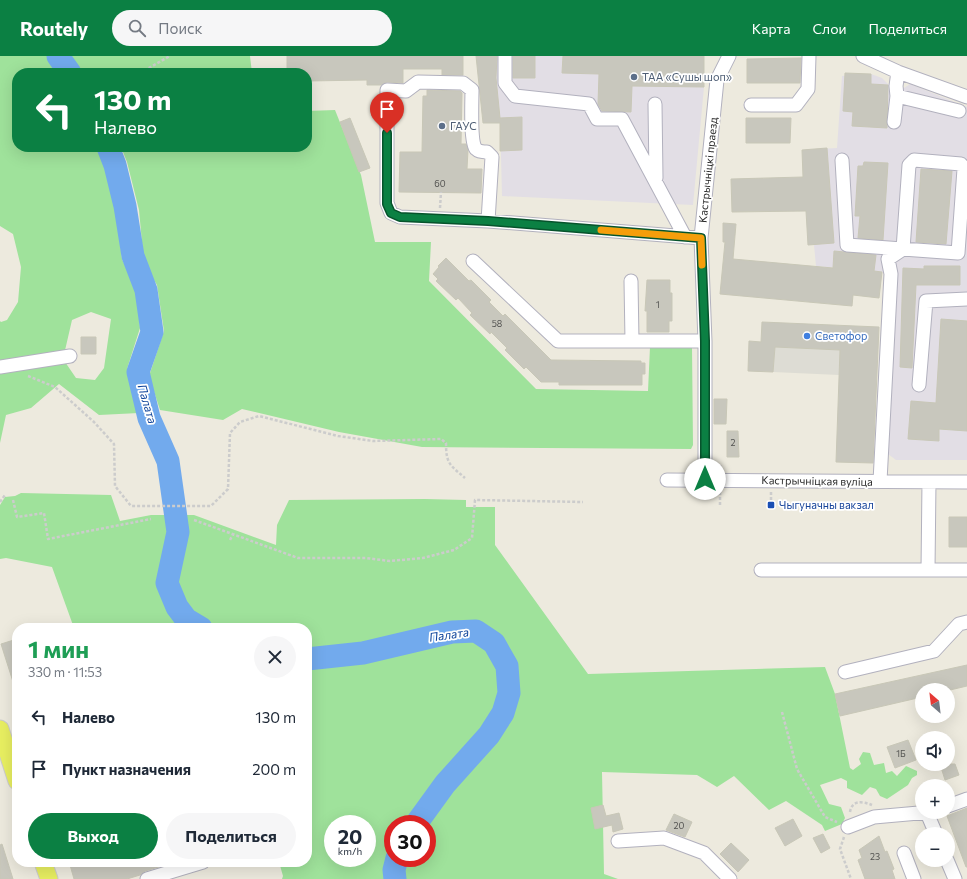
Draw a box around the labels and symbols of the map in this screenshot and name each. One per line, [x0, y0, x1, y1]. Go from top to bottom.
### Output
place label: ТАА «Сушы шоп» [642, 70, 732, 83]
marker: ТАА «Сушы шоп» [629, 72, 639, 82]
pin [370, 92, 404, 133]
street label: Кастрычніцкі праезд [695, 116, 720, 223]
place label: ГАУС [450, 119, 477, 132]
marker: ГАУС [437, 121, 447, 131]
house number: 60 [434, 178, 446, 189]
house number: 1 [656, 299, 660, 310]
house number: 58 [492, 318, 502, 329]
place label: Светофор [815, 329, 868, 342]
marker: Светофор [802, 331, 812, 341]
water label: Палата [136, 382, 160, 425]
house number: 2 [731, 437, 736, 448]
position arrow [684, 458, 726, 500]
street label: Кастрычніцкая вуліца [761, 473, 873, 488]
place label: Чыгуначны вакзал [779, 498, 874, 511]
marker: Чыгуначны вакзал [766, 500, 776, 510]
water label: Палата [428, 624, 470, 644]
north arrow [915, 683, 955, 723]
house number: 1Б [896, 748, 906, 759]
speed limit sign: 30 [384, 815, 436, 867]
house number: 20 [674, 820, 685, 831]
house number: 23 [870, 851, 880, 862]

